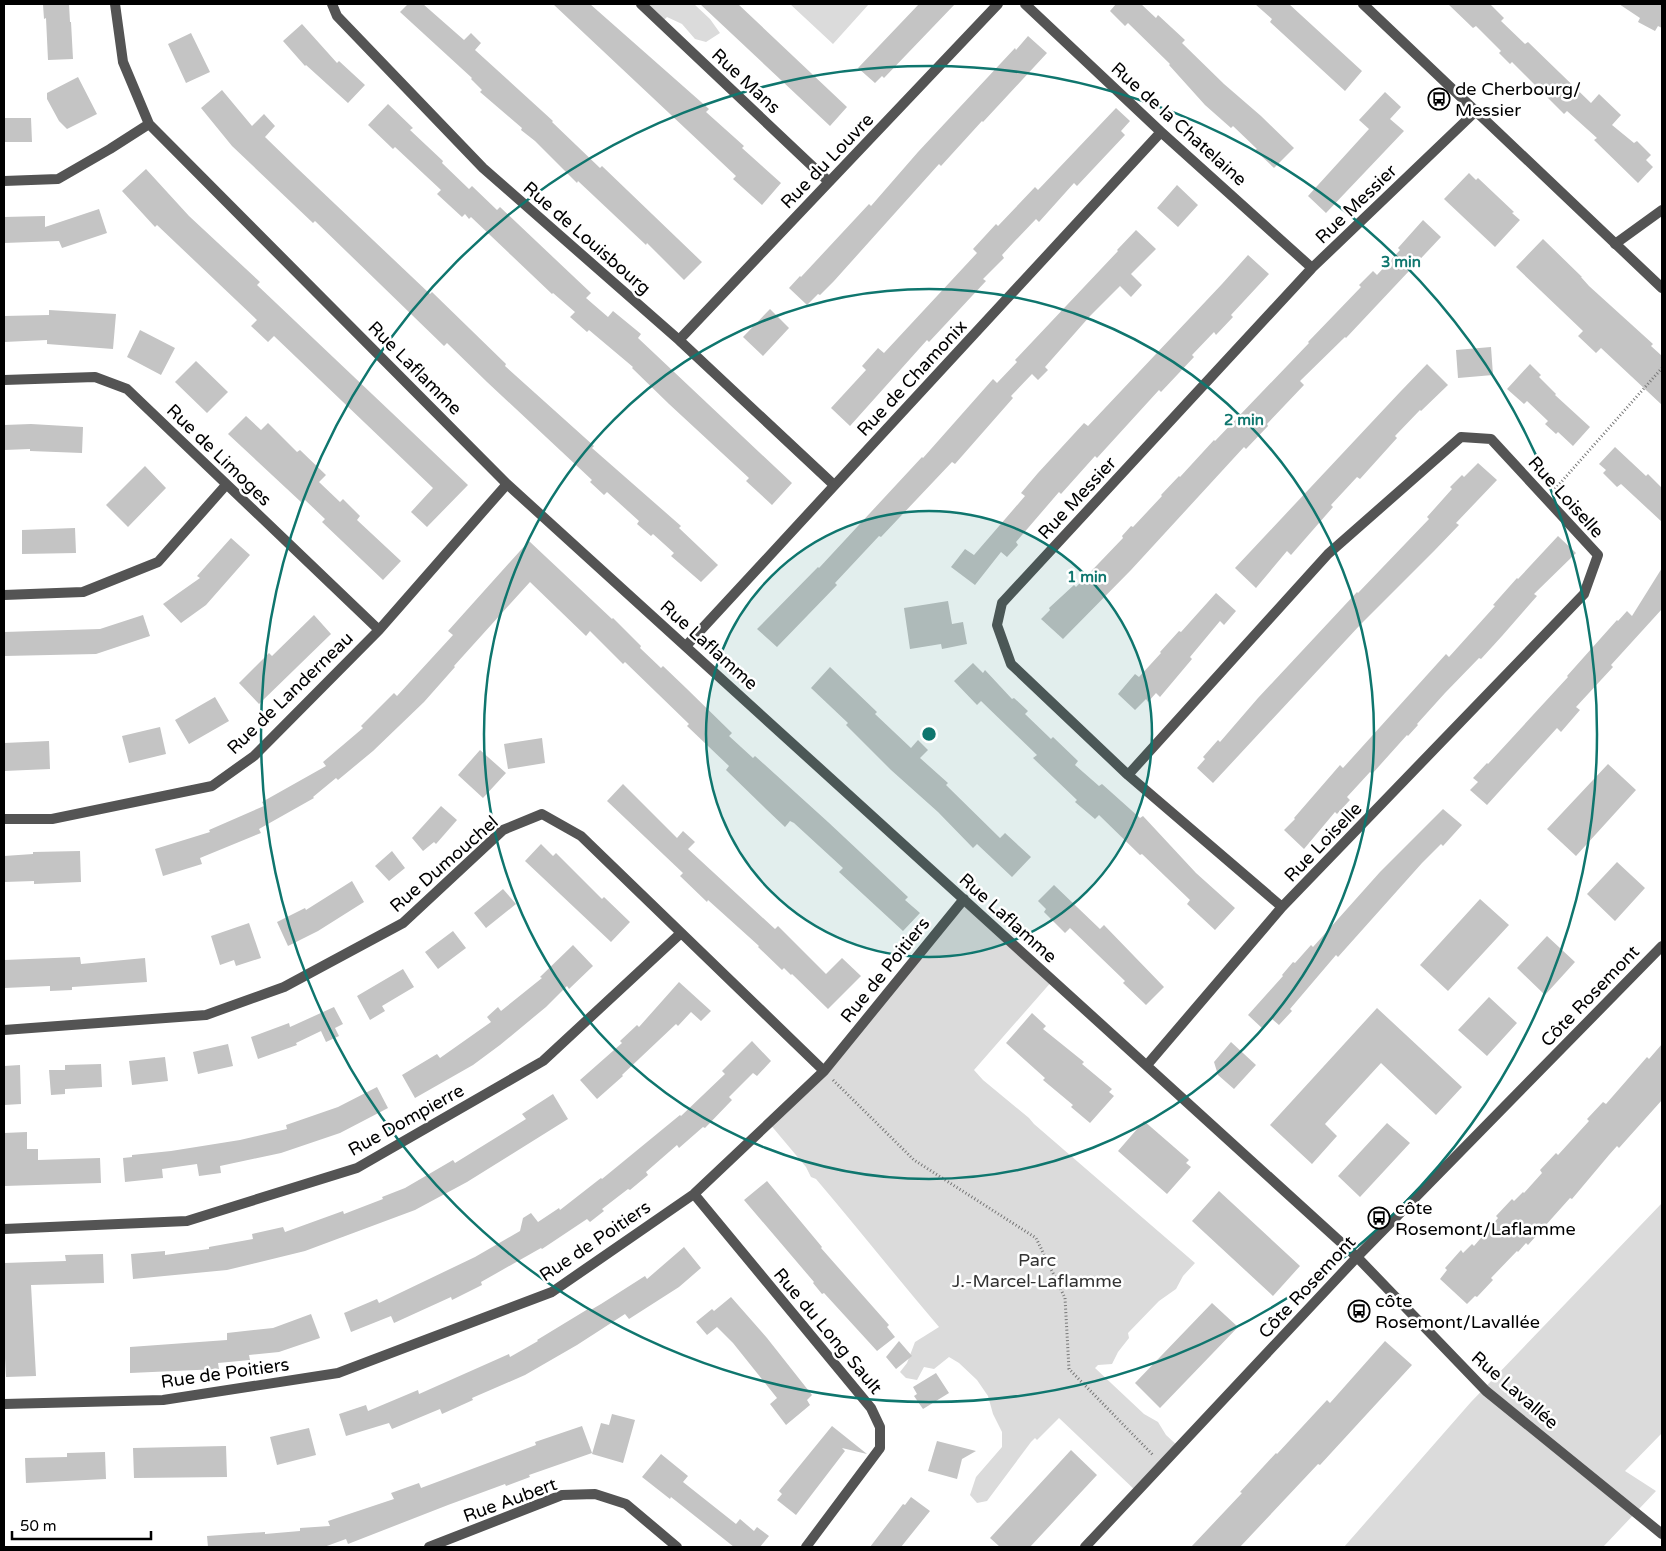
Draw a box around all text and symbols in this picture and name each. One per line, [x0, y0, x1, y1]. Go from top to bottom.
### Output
street label: Rue Mans [707, 44, 785, 118]
street label: Rue de la Chatelaine [1107, 57, 1251, 191]
place label: de Cherbourg/ Messier [1455, 78, 1581, 121]
bus stop icon: de Cherbourg/ Messier [1427, 87, 1451, 111]
street label: Rue du Louvre [776, 109, 878, 213]
street label: Rue Messier [1311, 160, 1401, 248]
street label: Rue de Louisbourg [519, 177, 655, 299]
text: 3 min [1381, 253, 1421, 271]
street label: Rue de Chamonix [852, 315, 972, 441]
street label: Rue Laflamme [363, 316, 467, 420]
street label: Rue de Limoges [162, 399, 276, 511]
text: 2 min [1224, 411, 1264, 429]
street label: Rue Messier [1033, 452, 1121, 544]
street label: Rue Loiselle [1524, 452, 1608, 542]
text: 1 min [1067, 568, 1107, 586]
street label: Rue Laflamme [656, 595, 762, 695]
street label: Rue de Landerneau [222, 627, 358, 759]
centre of rings [920, 725, 938, 743]
street label: Rue Loiselle [1280, 798, 1366, 886]
street label: Rue Dumouchel [385, 811, 503, 917]
street label: Rue Laflamme [955, 868, 1061, 968]
street label: Rue de Poitiers [836, 913, 934, 1027]
street label: Côte Rosemont [1536, 941, 1644, 1051]
street label: Rue Dompierre [344, 1079, 468, 1161]
street label: Rue de Poitiers [535, 1196, 655, 1286]
place label: côte Rosemont/Laflamme [1395, 1197, 1576, 1240]
bus stop icon: côte Rosemont/Laflamme [1367, 1206, 1391, 1230]
street label: Côte Rosemont [1254, 1231, 1360, 1343]
park label: Parc J.-Marcel-Laflamme [952, 1249, 1122, 1292]
street label: Rue du Long Sault [769, 1264, 887, 1398]
place label: côte Rosemont/Lavallée [1375, 1290, 1540, 1333]
bus stop icon: côte Rosemont/Lavallée [1347, 1299, 1371, 1323]
street label: Rue Lavallée [1467, 1346, 1563, 1434]
street label: Rue de Poitiers [159, 1353, 291, 1393]
street label: Rue Aubert [460, 1473, 560, 1527]
scale bar [12, 1508, 151, 1540]
text: 50 m [20, 1517, 57, 1535]

